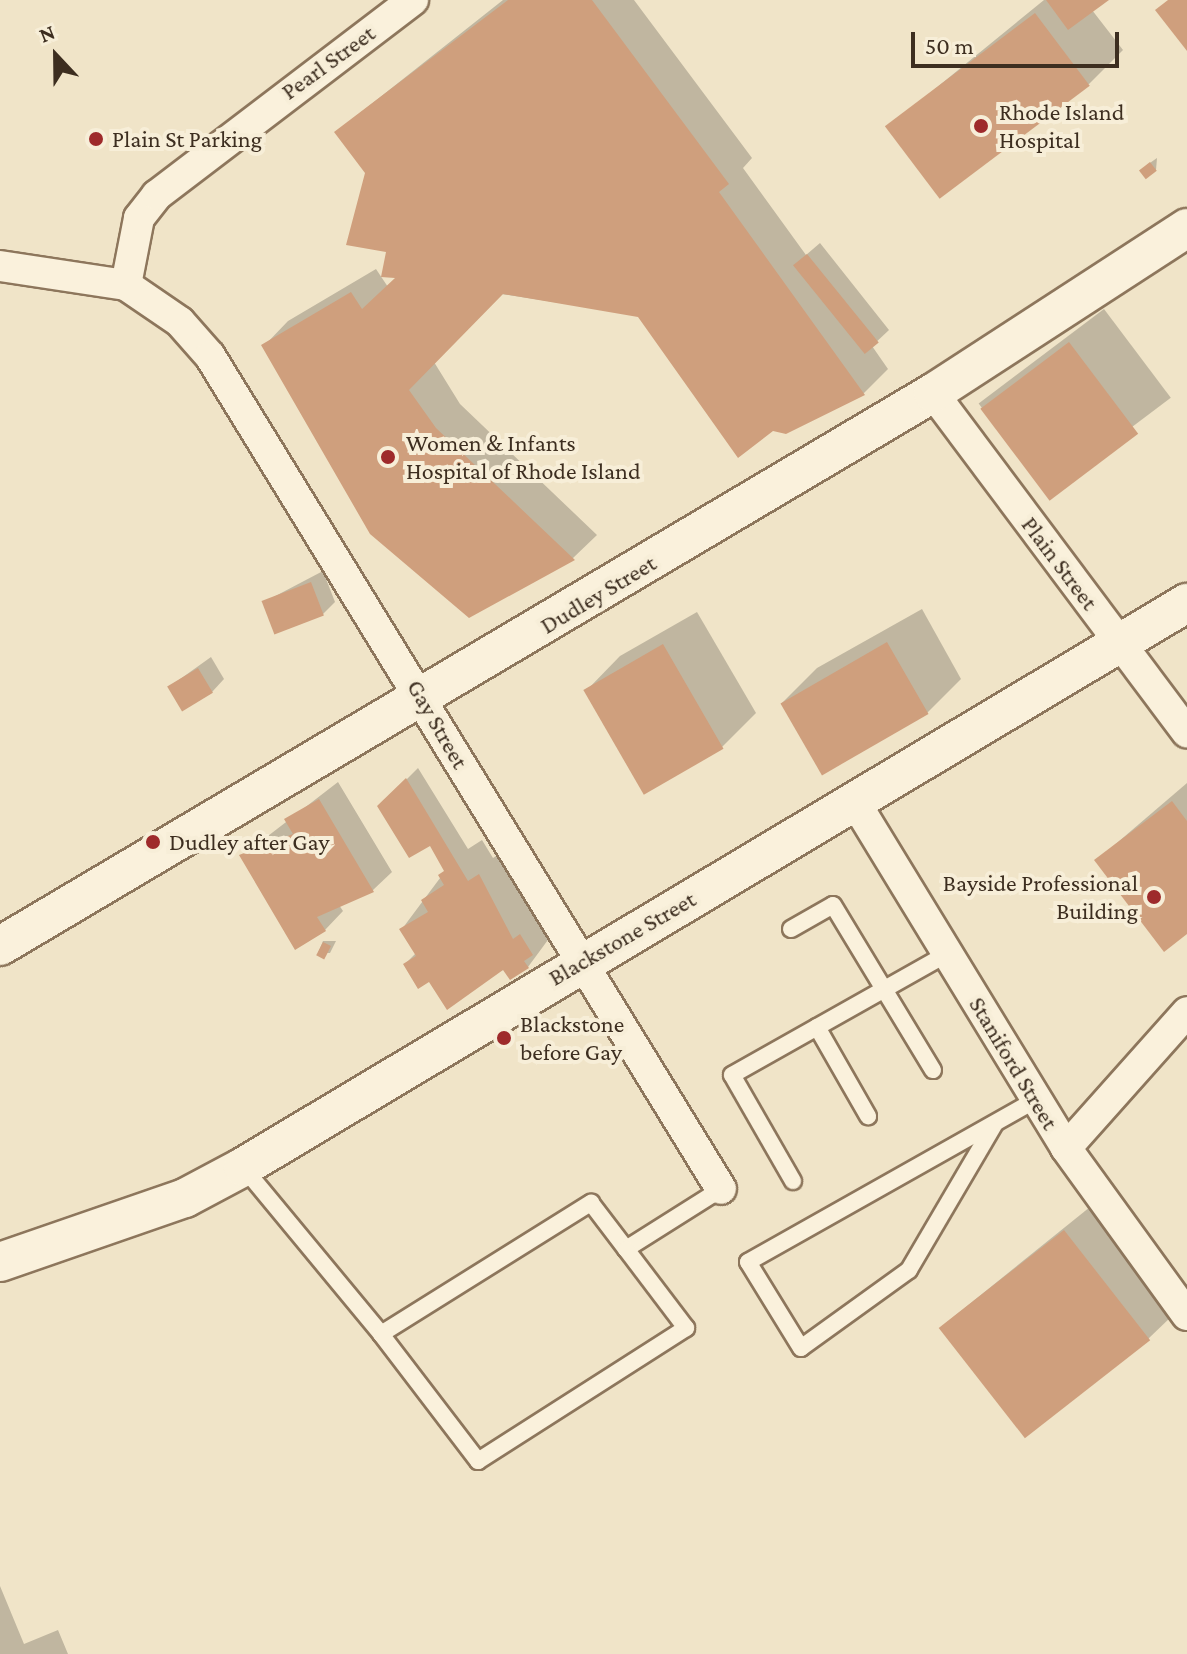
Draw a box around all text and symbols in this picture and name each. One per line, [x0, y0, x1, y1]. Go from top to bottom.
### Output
north arrow [16, 16, 96, 96]
scale bar [915, 16, 1123, 66]
street label: Pearl Street [276, 18, 380, 106]
text: N [35, 19, 58, 48]
text: 50 m [925, 32, 974, 59]
place label: Rhode Island Hospital [999, 98, 1124, 154]
marker: Rhode Island Hospital [970, 115, 992, 137]
place label: Plain St Parking [112, 125, 262, 153]
marker: Plain St Parking [87, 130, 105, 148]
place label: Women & Infants Hospital of Rhode Island [406, 429, 641, 485]
marker: Women & Infants Hospital of Rhode Island [377, 446, 399, 468]
street label: Plain Street [1016, 511, 1104, 615]
street label: Dudley Street [535, 548, 661, 640]
street label: Gay Street [401, 674, 475, 774]
place label: Dudley after Gay [169, 828, 330, 856]
marker: Dudley after Gay [144, 833, 162, 851]
place label: Bayside Professional Building [943, 869, 1138, 925]
street label: Blackstone Street [543, 884, 701, 992]
marker: Bayside Professional Building [1145, 888, 1163, 906]
street label: Staniford Street [963, 991, 1065, 1135]
place label: Blackstone before Gay [520, 1010, 624, 1066]
marker: Blackstone before Gay [495, 1029, 513, 1047]

